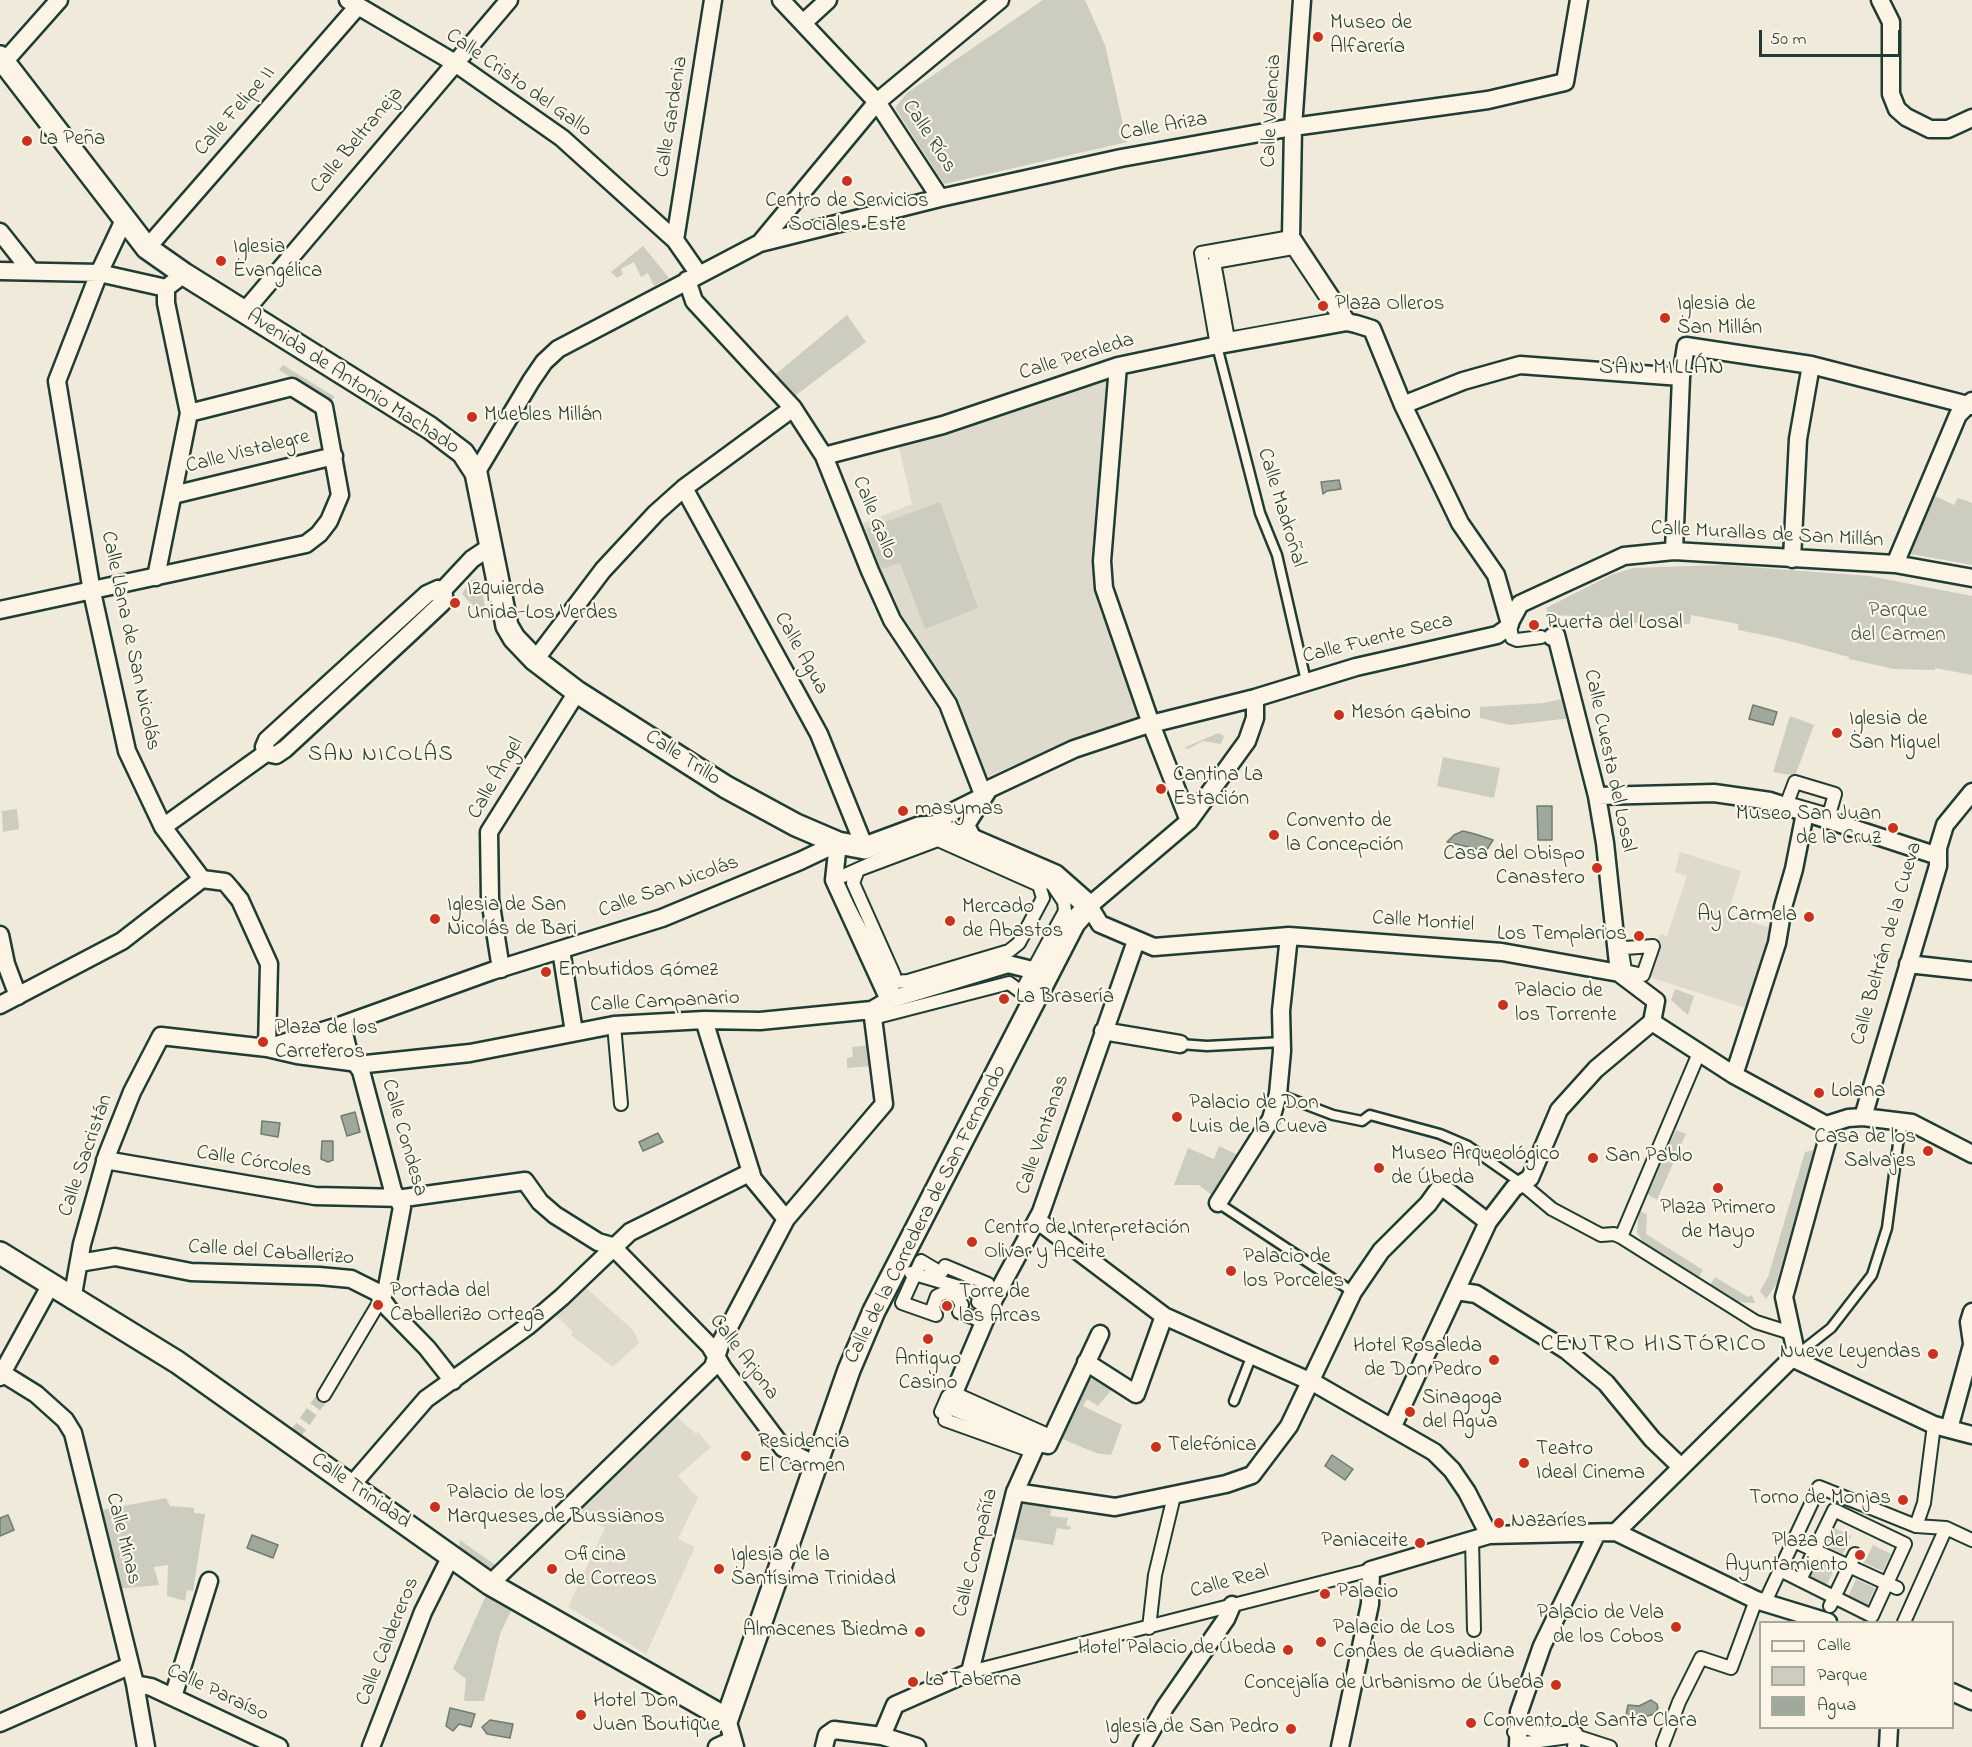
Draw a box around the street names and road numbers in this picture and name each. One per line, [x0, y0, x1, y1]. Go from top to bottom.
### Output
street label: Calle Cristo del Gallo [440, 24, 596, 144]
street label: Calle Valencia [1257, 54, 1289, 168]
street label: Calle Gardenia [651, 55, 695, 179]
street label: Calle Felipe II [190, 62, 282, 162]
street label: Calle Beltraneja [306, 82, 410, 200]
street label: Calle Ríos [895, 96, 961, 178]
street label: Calle Ariza [1119, 108, 1209, 148]
street label: Avenida de Antonio Machado [241, 305, 463, 461]
street label: Calle Peraleda [1017, 329, 1137, 387]
street label: Calle Vistalegre [183, 425, 313, 481]
street label: Calle Madroñal [1250, 445, 1310, 571]
street label: Calle Gallo [845, 473, 901, 563]
street label: Calle Murallas de San Millán [1650, 517, 1884, 555]
street label: Calle Llana de San Nicolás [93, 529, 165, 753]
street label: Calle Agua [767, 608, 833, 700]
street label: Calle Fuente Seca [1300, 609, 1456, 671]
street label: Calle Cuesta del Losal [1576, 667, 1640, 855]
street label: Calle Trillo [640, 725, 724, 793]
street label: Calle Ángel [464, 734, 530, 824]
street label: Calle Beltrán de la Cueva [1847, 839, 1929, 1049]
street label: Calle San Nicolás [595, 851, 743, 925]
street label: Calle Montiel [1371, 907, 1475, 939]
street label: Calle Campanario [590, 987, 740, 1019]
street label: Calle de la Corredera de San Fernando [841, 1062, 1013, 1368]
street label: Calle Ventanas [1012, 1072, 1076, 1198]
street label: Calle Condesa [374, 1077, 432, 1199]
street label: Calle Sacristán [54, 1092, 120, 1220]
street label: Calle Córcoles [194, 1141, 314, 1185]
street label: Calle del Caballerizo [187, 1236, 355, 1272]
street label: Calle Arjona [703, 1310, 783, 1406]
street label: Calle Trinidad [305, 1448, 415, 1536]
street label: Calle Compañía [949, 1486, 1005, 1620]
street label: Calle Minas [98, 1491, 146, 1587]
street label: Calle Real [1188, 1560, 1272, 1606]
street label: Calle Caldereros [352, 1574, 426, 1710]
street label: Calle Paraíso [162, 1659, 272, 1729]

